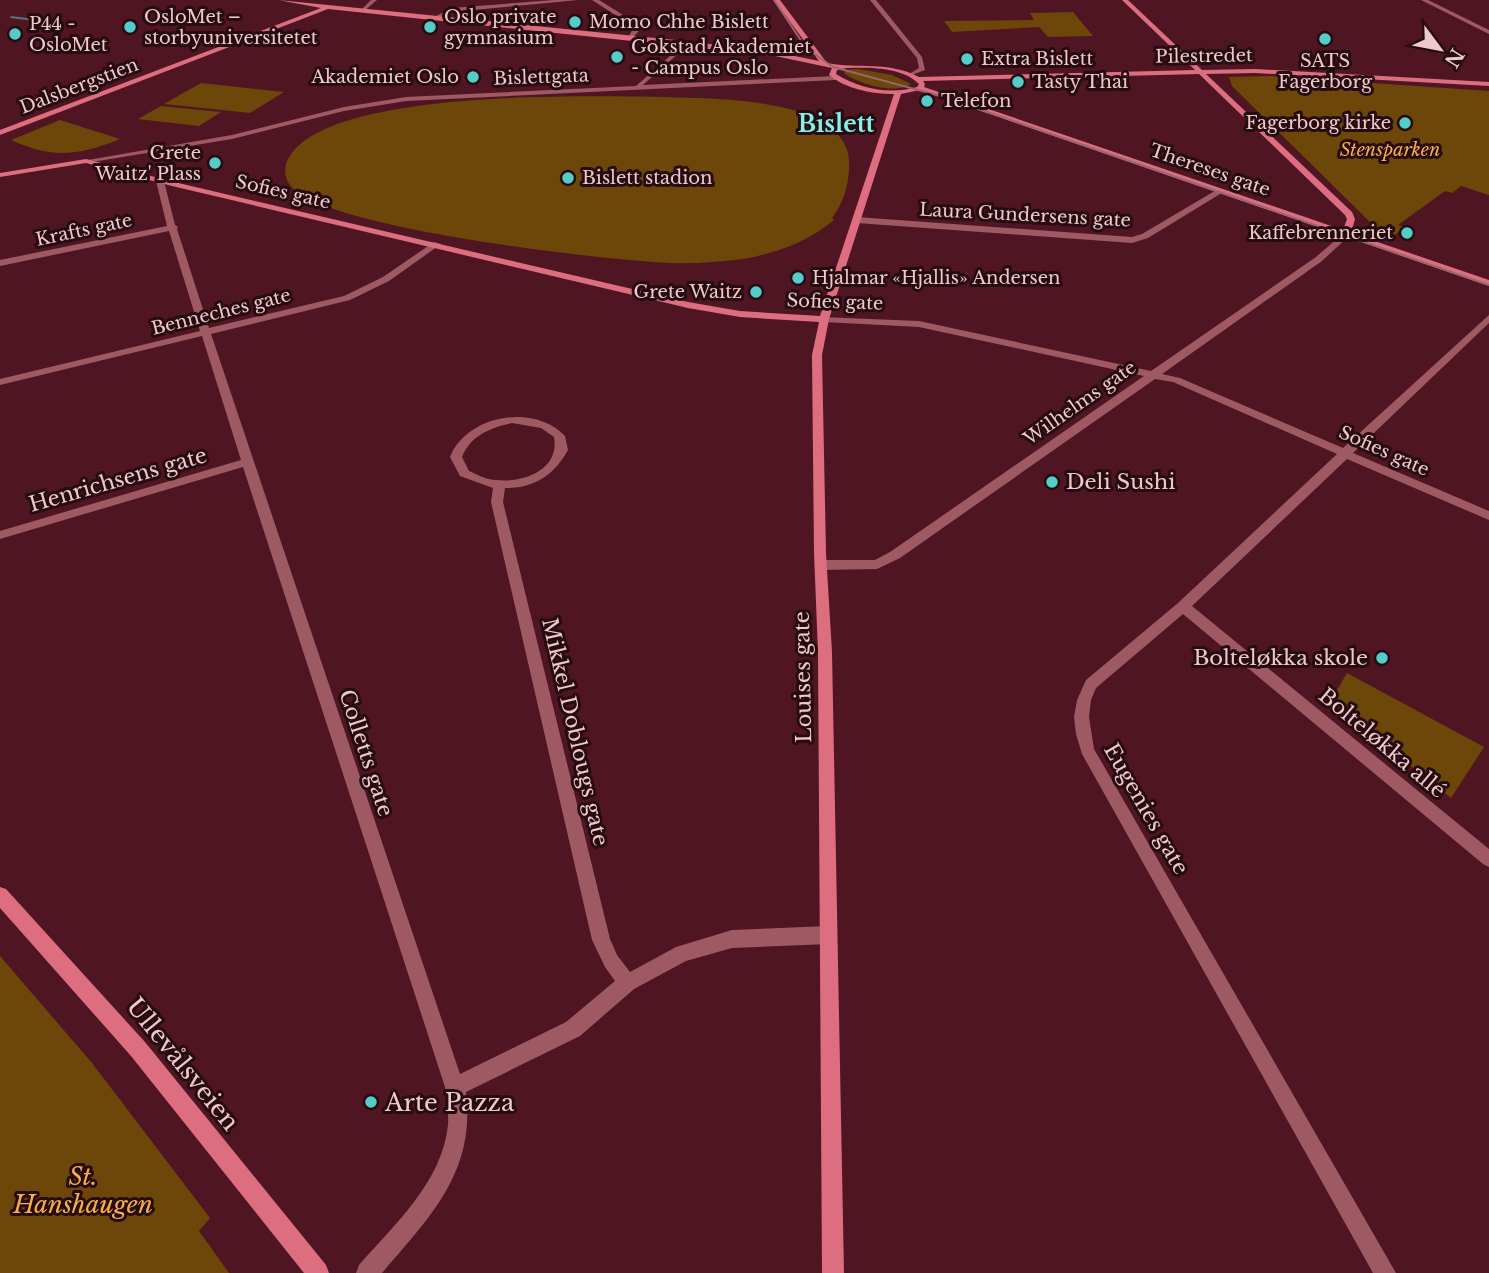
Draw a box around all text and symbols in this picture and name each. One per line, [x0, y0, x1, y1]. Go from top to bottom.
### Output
place label: OsloMet – storbyuniversitetet [144, 6, 318, 49]
place label: Oslo private gymnasium [444, 6, 557, 49]
place label: Momo Chhe Bislett [589, 11, 769, 33]
place label: P44 - OsloMet [29, 13, 108, 56]
marker: Momo Chhe Bislett [567, 14, 583, 30]
north arrow [1405, 14, 1475, 84]
marker: OsloMet – storbyuniversitetet [122, 19, 138, 35]
marker: Oslo private gymnasium [422, 19, 438, 35]
marker: P44 - OsloMet [7, 26, 23, 42]
marker: SATS Fagerborg [1317, 31, 1333, 47]
place label: Gokstad Akademiet - Campus Oslo [631, 36, 811, 79]
street label: Pilestredet [1155, 44, 1253, 68]
text: N [1439, 44, 1468, 72]
place label: Extra Bislett [981, 48, 1093, 70]
marker: Gokstad Akademiet - Campus Oslo [609, 49, 625, 65]
place label: SATS Fagerborg [1278, 50, 1372, 93]
marker: Extra Bislett [959, 51, 975, 67]
street label: Dalsbergstien [17, 53, 141, 119]
street label: Bislettgata [493, 64, 589, 90]
place label: Akademiet Oslo [310, 66, 459, 88]
marker: Akademiet Oslo [465, 69, 481, 85]
place label: Tasty Thai [1032, 71, 1128, 93]
marker: Tasty Thai [1010, 74, 1026, 90]
place label: Telefon [941, 90, 1011, 112]
marker: Telefon [919, 93, 935, 109]
district label: Bislett [798, 110, 874, 138]
place label: Fagerborg kirke [1246, 112, 1391, 134]
marker: Fagerborg kirke [1397, 115, 1413, 131]
street label: Thereses gate [1147, 139, 1273, 201]
park label: Stensparken [1340, 139, 1440, 161]
place label: Grete Waitz' Plass [94, 142, 201, 185]
marker: Grete Waitz' Plass [207, 155, 223, 171]
place label: Bislett stadion [582, 167, 712, 189]
street label: Sofies gate [233, 170, 333, 214]
marker: Bislett stadion [560, 170, 576, 186]
street label: Laura Gundersens gate [919, 198, 1131, 232]
street label: Krafts gate [34, 209, 134, 251]
place label: Kaffebrenneriet [1248, 222, 1393, 244]
marker: Kaffebrenneriet [1399, 225, 1415, 241]
place label: Hjalmar «Hjallis» Andersen [812, 267, 1060, 289]
marker: Hjalmar «Hjallis» Andersen [790, 270, 806, 286]
place label: Grete Waitz [634, 281, 742, 303]
street label: Benneches gate [149, 284, 293, 340]
marker: Grete Waitz [748, 284, 764, 300]
street label: Sofies gate [786, 289, 884, 315]
street label: Wilhelms gate [1019, 356, 1140, 450]
street label: Sofies gate [1335, 421, 1433, 481]
street label: Henrichsens gate [26, 442, 210, 518]
place label: Deli Sushi [1066, 469, 1175, 495]
marker: Deli Sushi [1044, 474, 1060, 490]
street label: Louises gate [789, 611, 817, 743]
street label: Mikkel Doblougs gate [536, 616, 614, 848]
place label: Bolteløkka skole [1193, 645, 1368, 671]
marker: Bolteløkka skole [1374, 650, 1390, 666]
street label: Bolteløkka allé [1313, 682, 1451, 804]
street label: Colletts gate [333, 686, 399, 820]
street label: Eugenies gate [1098, 739, 1194, 879]
street label: Ullevålsveien [121, 992, 245, 1136]
place label: Arte Pazza [384, 1088, 515, 1117]
marker: Arte Pazza [363, 1094, 379, 1110]
park label: St. Hanshaugen [12, 1162, 153, 1219]

